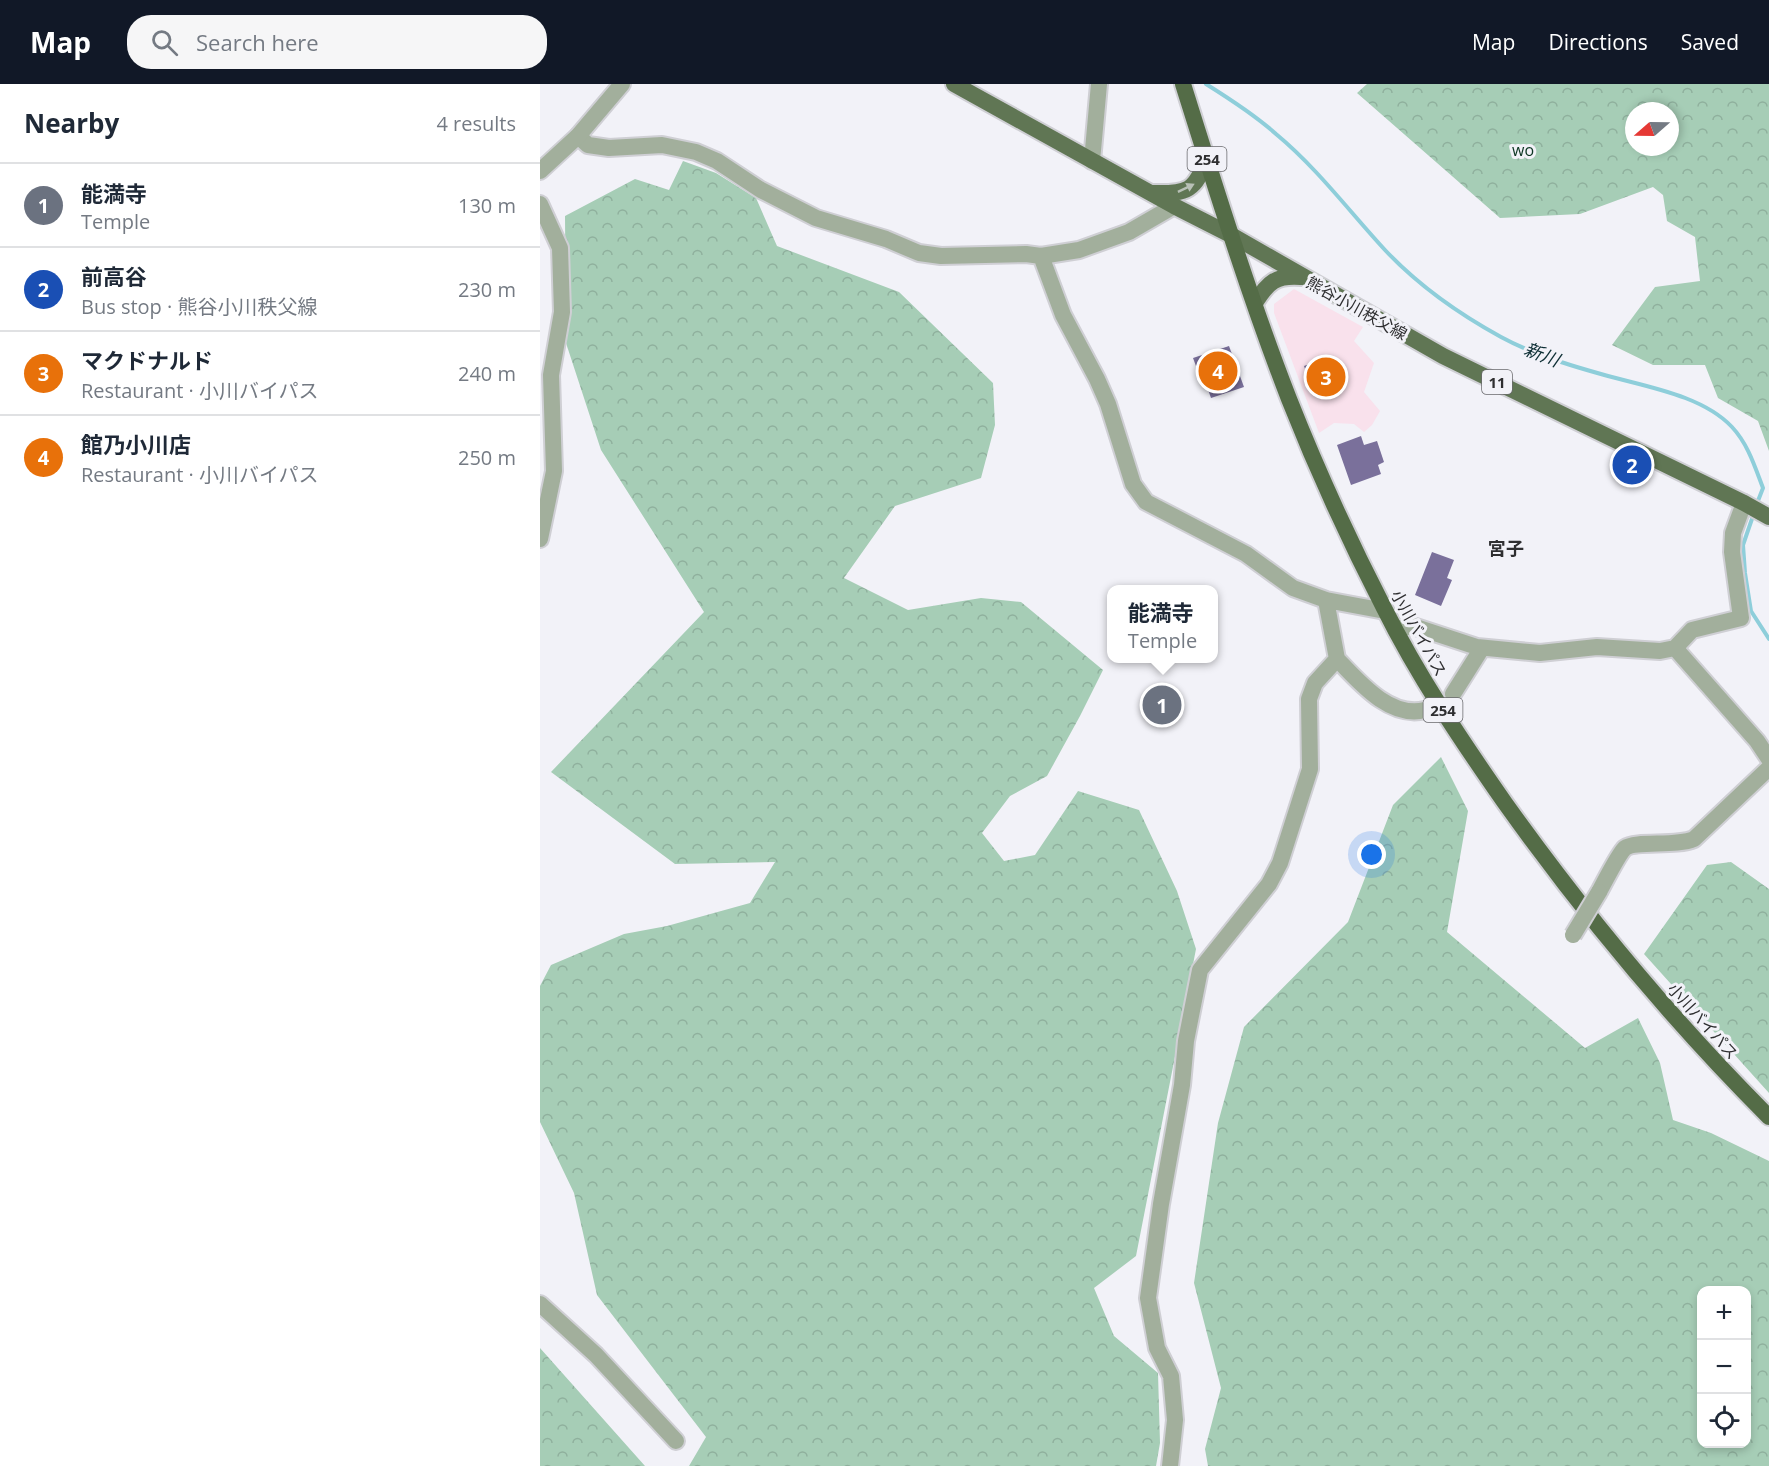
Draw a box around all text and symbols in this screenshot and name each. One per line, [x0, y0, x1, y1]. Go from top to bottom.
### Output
search box [127, 15, 547, 69]
text: Map [30, 23, 91, 61]
icon: search [148, 26, 181, 59]
text: Search here [196, 27, 319, 57]
text: Map [1472, 28, 1515, 56]
text: Directions [1548, 28, 1648, 56]
text: Saved [1681, 28, 1739, 56]
north arrow [1625, 102, 1679, 156]
text: Nearby [24, 105, 119, 141]
text: 4 results [436, 110, 516, 137]
park label: wo [1512, 139, 1534, 161]
road number: 254 [1188, 147, 1226, 171]
text: 能満寺 [81, 178, 147, 208]
one-way arrow [1177, 183, 1195, 193]
text: 1 [38, 192, 49, 219]
text: 130 m [458, 192, 516, 219]
text: Temple [81, 208, 150, 235]
text: 前高谷 [81, 261, 147, 291]
street label: 熊谷小川秩父線 [1303, 271, 1411, 345]
text: 2 [38, 276, 49, 303]
text: 230 m [458, 276, 516, 303]
text: Bus stop · 熊谷小川秩父線 [81, 293, 317, 320]
water label: 新川 [1521, 336, 1565, 372]
text: マクドナルド [81, 345, 213, 375]
pin: 4 [1198, 348, 1238, 394]
pin: 3 [1306, 354, 1346, 400]
text: 3 [38, 360, 49, 387]
text: 240 m [458, 360, 516, 387]
road number: 11 [1482, 370, 1512, 394]
text: Restaurant · 小川バイパス [81, 377, 319, 404]
text: 館乃小川店 [81, 429, 191, 459]
pin: 2 [1612, 442, 1652, 488]
text: 4 [38, 444, 49, 471]
text: 250 m [458, 444, 516, 471]
text: Restaurant · 小川バイパス [81, 461, 319, 488]
district label: 宮子 [1488, 536, 1524, 560]
popup [1107, 585, 1218, 663]
street label: 小川バイパス [1386, 586, 1452, 680]
text: 能満寺 [1128, 597, 1194, 627]
text: Temple [1128, 627, 1197, 654]
pin: 1 [1142, 682, 1182, 728]
road number: 254 [1424, 698, 1462, 722]
your location [1357, 840, 1386, 869]
street label: 小川バイパス [1663, 978, 1743, 1064]
map controls [1697, 1286, 1751, 1448]
button: + [1697, 1286, 1751, 1340]
button: − [1697, 1340, 1751, 1394]
button: locate [1697, 1394, 1751, 1448]

